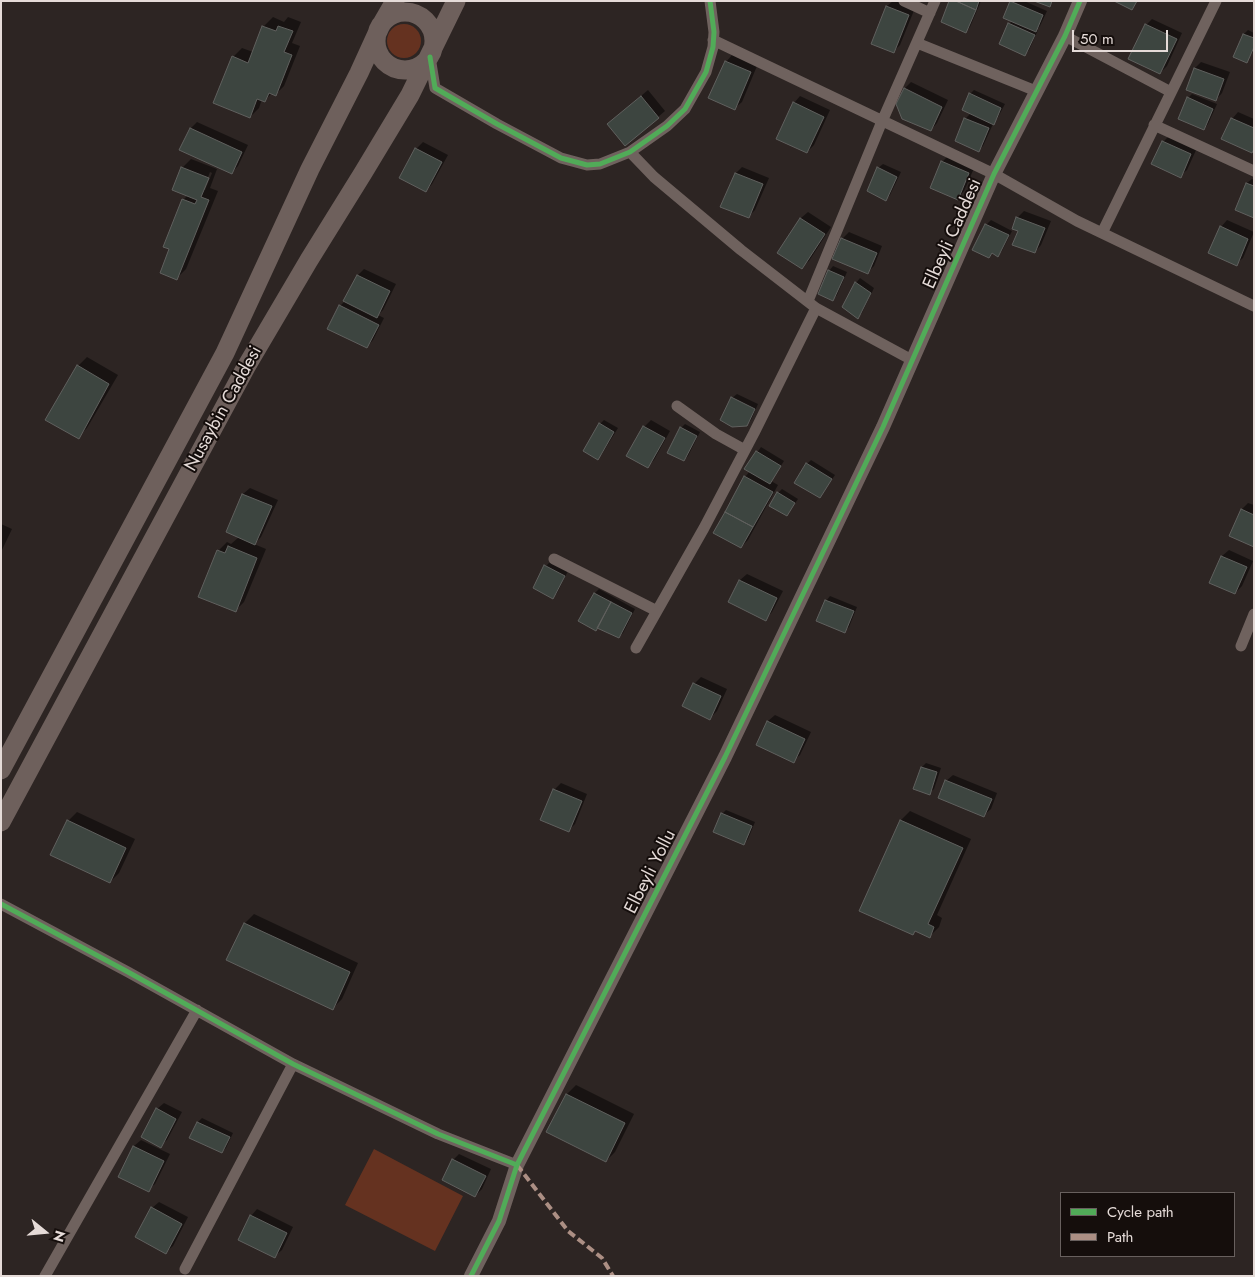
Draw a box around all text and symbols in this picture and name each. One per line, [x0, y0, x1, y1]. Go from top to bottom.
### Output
scale bar [1075, 20, 1171, 52]
text: 50 m [1080, 28, 1114, 50]
street label: Elbeyli Caddesi [919, 176, 987, 292]
street label: Nusaybin Caddesi [181, 343, 267, 475]
street label: Elbeyli Yollu [621, 826, 681, 918]
legend [1060, 1192, 1235, 1257]
text: Cycle path [1107, 1201, 1174, 1223]
north arrow [20, 1207, 70, 1257]
text: Path [1107, 1226, 1133, 1248]
text: N [48, 1228, 71, 1245]

